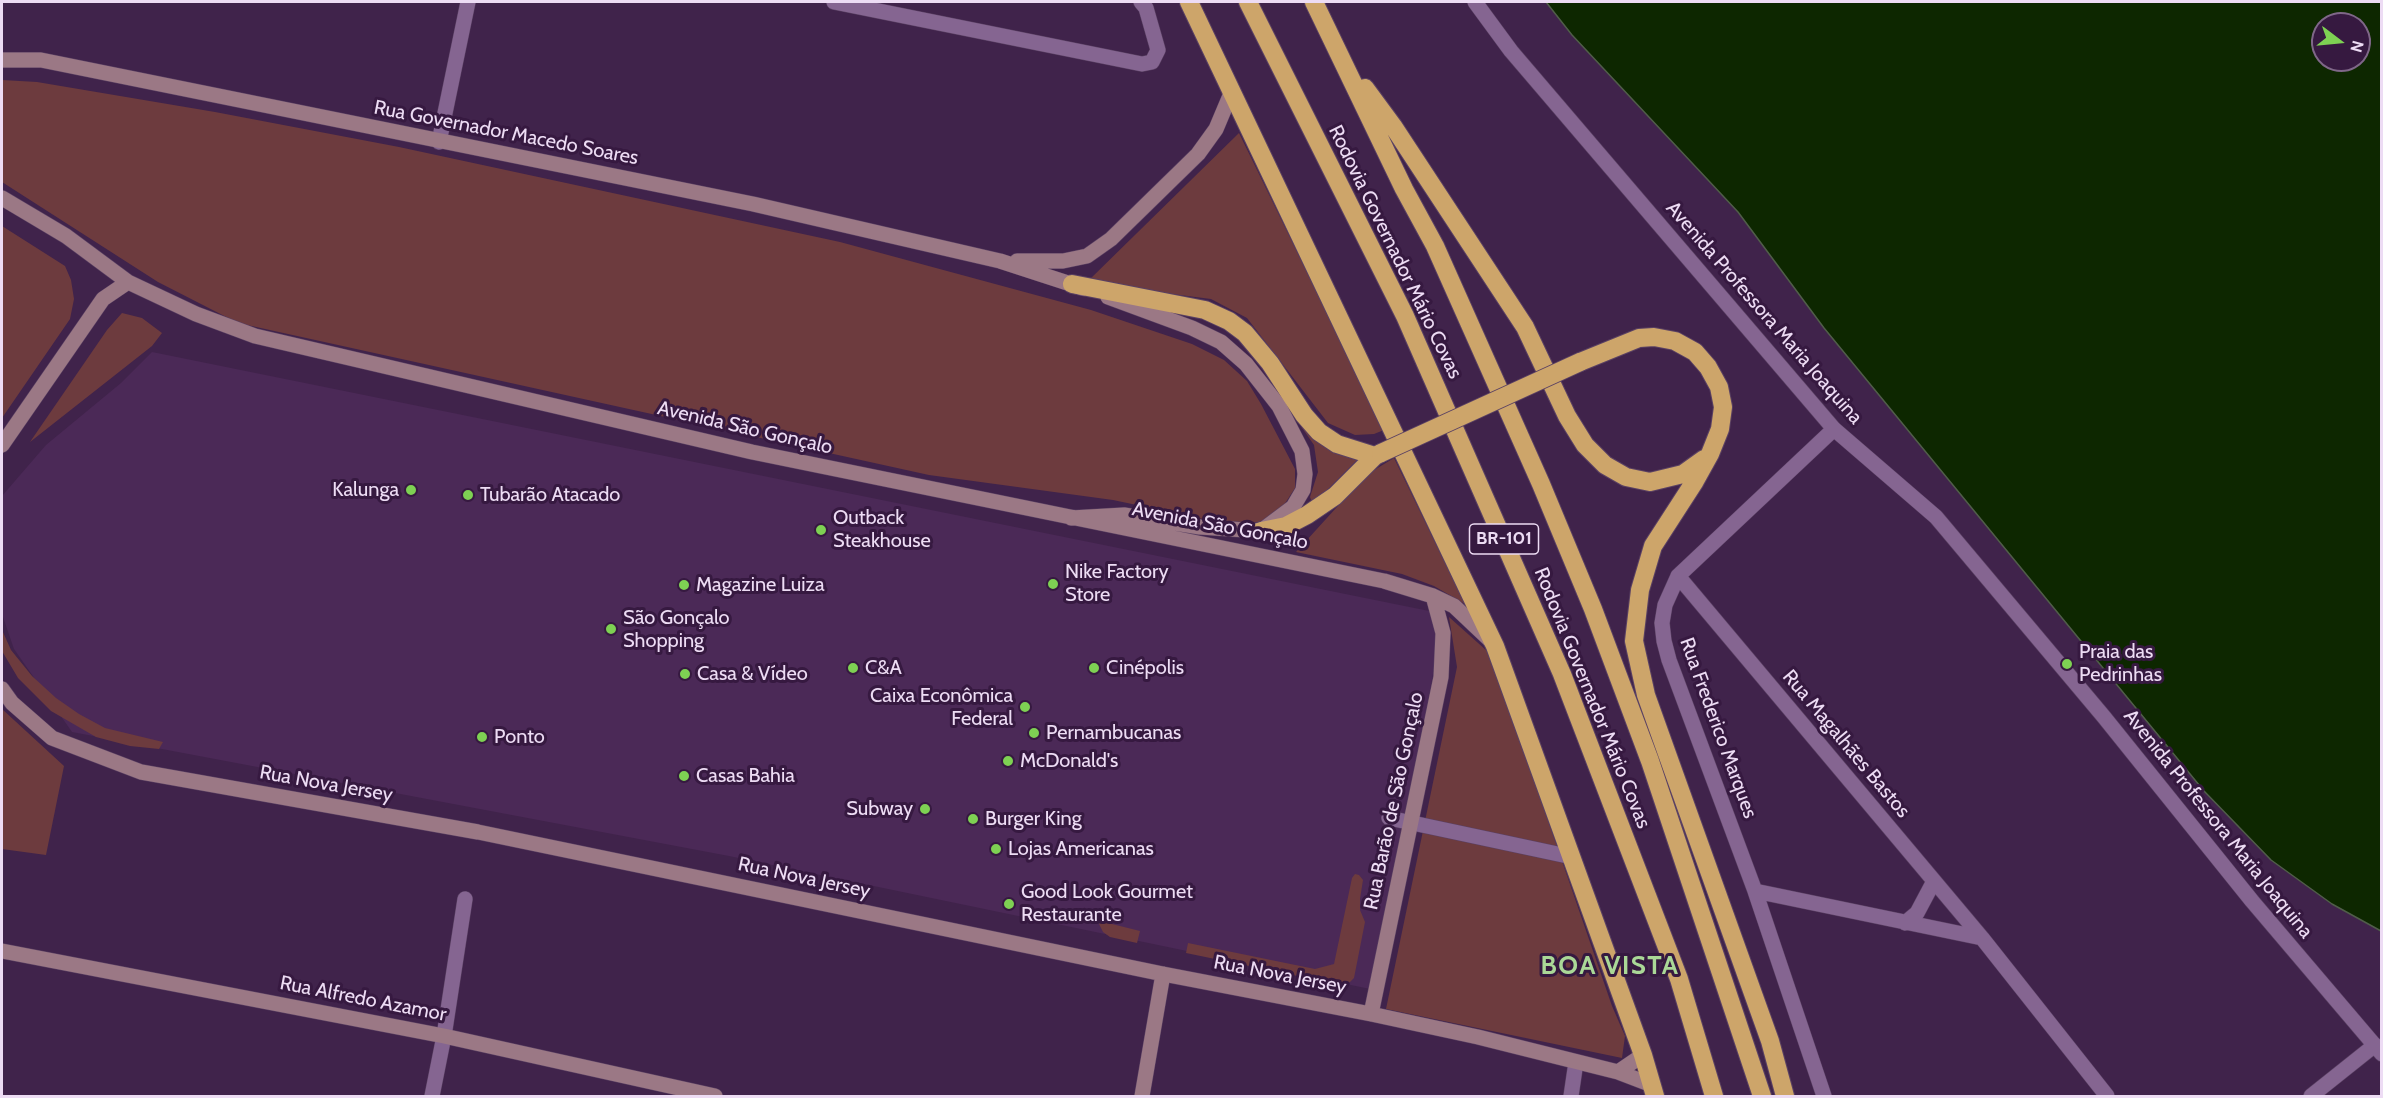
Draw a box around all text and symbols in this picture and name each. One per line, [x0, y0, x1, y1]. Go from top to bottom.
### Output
north arrow [2311, 12, 2371, 72]
text: N [2346, 38, 2368, 55]
street label: Rua Governador Macedo Soares [372, 96, 640, 170]
street label: Rodovia Governador Mário Covas [1323, 121, 1467, 383]
street label: Avenida Professora Maria Joaquina [1661, 197, 1867, 429]
street label: Avenida São Gonçalo [655, 396, 835, 460]
place label: Kalunga [332, 478, 399, 502]
marker: Kalunga [404, 483, 418, 497]
place label: Tubarão Atacado [480, 483, 620, 507]
marker: Tubarão Atacado [461, 488, 475, 502]
street label: Avenida São Gonçalo [1130, 497, 1310, 555]
place label: Outback Steakhouse [833, 506, 931, 553]
marker: Outback Steakhouse [814, 523, 828, 537]
road number: BR-101 [1470, 524, 1538, 554]
place label: Nike Factory Store [1065, 560, 1168, 607]
street label: Rodovia Governador Mário Covas [1529, 564, 1655, 832]
place label: Magazine Luiza [696, 573, 824, 597]
marker: Nike Factory Store [1046, 577, 1060, 591]
marker: Magazine Luiza [677, 578, 691, 592]
place label: São Gonçalo Shopping [623, 606, 730, 653]
marker: São Gonçalo Shopping [604, 622, 618, 636]
street label: Rua Frederico Marques [1674, 634, 1762, 822]
place label: Praia das Pedrinhas [2079, 640, 2162, 687]
place label: C&A [865, 656, 902, 680]
place label: Cinépolis [1106, 656, 1184, 680]
marker: Praia das Pedrinhas [2060, 657, 2074, 671]
marker: C&A [846, 661, 860, 675]
marker: Cinépolis [1087, 661, 1101, 675]
place label: Casa & Vídeo [697, 662, 808, 686]
street label: Rua Magalhães Bastos [1777, 665, 1915, 823]
marker: Casa & Vídeo [678, 667, 692, 681]
place label: Caixa Econômica Federal [870, 684, 1013, 731]
street label: Rua Barão de São Gonçalo [1359, 690, 1429, 912]
marker: Caixa Econômica Federal [1018, 700, 1032, 714]
street label: Avenida Professora Maria Joaquina [2118, 705, 2318, 943]
place label: Pernambucanas [1046, 721, 1181, 745]
place label: Ponto [494, 725, 545, 749]
marker: Pernambucanas [1027, 726, 1041, 740]
marker: Ponto [475, 730, 489, 744]
place label: McDonald's [1020, 749, 1118, 773]
marker: McDonald's [1001, 754, 1015, 768]
street label: Rua Nova Jersey [258, 760, 394, 808]
place label: Casas Bahia [696, 764, 795, 788]
marker: Casas Bahia [677, 769, 691, 783]
place label: Subway [846, 797, 913, 821]
marker: Subway [918, 802, 932, 816]
place label: Burger King [985, 807, 1082, 831]
marker: Burger King [966, 812, 980, 826]
place label: Lojas Americanas [1008, 837, 1154, 861]
marker: Lojas Americanas [989, 842, 1003, 856]
street label: Rua Nova Jersey [736, 852, 872, 904]
place label: Good Look Gourmet Restaurante [1021, 880, 1193, 927]
marker: Good Look Gourmet Restaurante [1002, 897, 1016, 911]
street label: Rua Nova Jersey [1212, 950, 1348, 1000]
district label: BOA VISTA [1540, 950, 1680, 982]
street label: Rua Alfredo Azamor [278, 971, 448, 1027]

